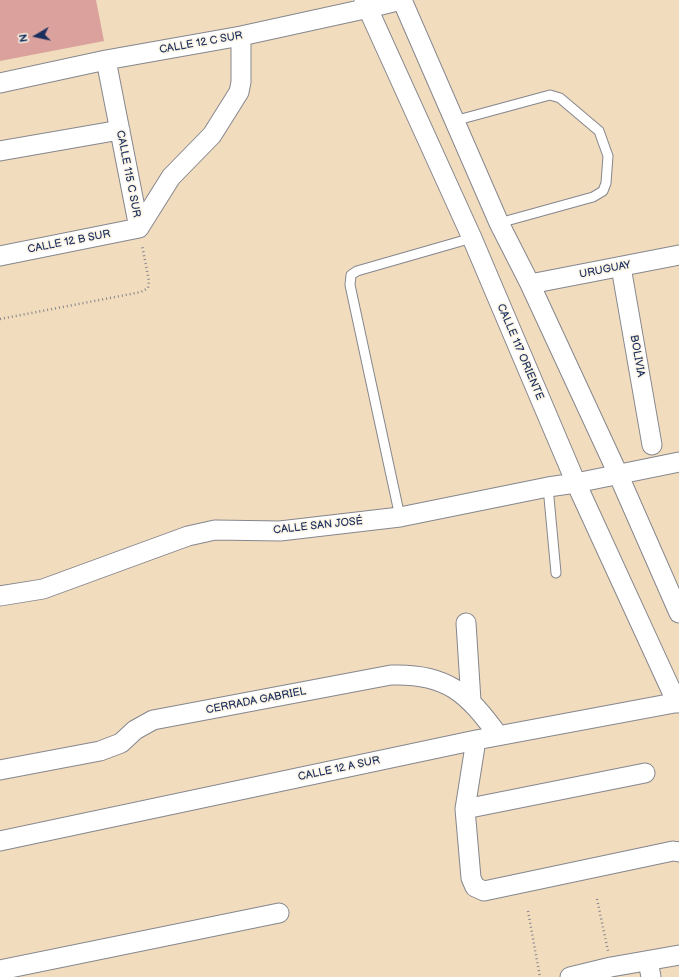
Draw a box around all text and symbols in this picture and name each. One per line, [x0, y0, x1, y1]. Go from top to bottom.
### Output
north arrow [16, 16, 56, 56]
street label: CALLE 12 C SUR [158, 29, 244, 57]
text: N [17, 33, 31, 43]
street label: CALLE 115 C SUR [113, 129, 143, 219]
street label: CALLE 12 B SUR [26, 227, 112, 257]
street label: URUGUAY [578, 259, 632, 281]
street label: CALLE 117 ORIENTE [494, 302, 546, 402]
street label: BOLIVIA [627, 334, 647, 378]
street label: CALLE SAN JOSÉ [273, 515, 363, 537]
street label: CERRADA GABRIEL [205, 685, 307, 717]
street label: CALLE 12 A SUR [297, 754, 381, 784]

